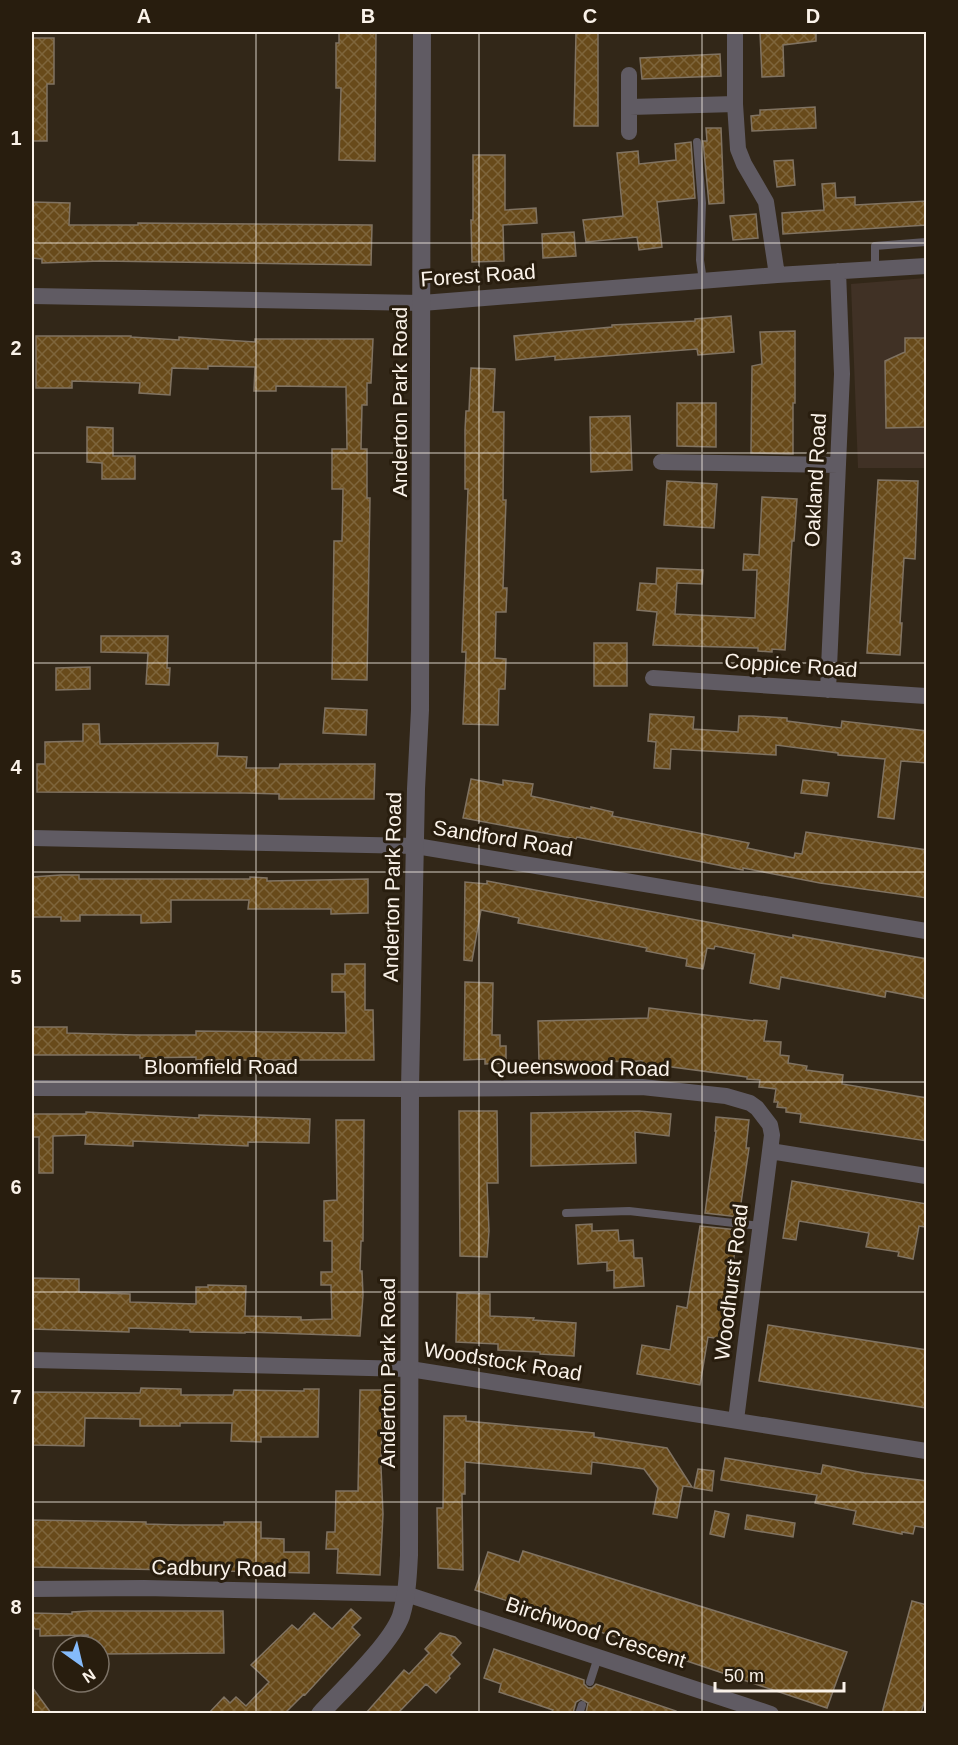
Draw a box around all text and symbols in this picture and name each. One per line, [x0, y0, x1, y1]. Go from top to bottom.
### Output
text: A [137, 5, 151, 27]
text: B [361, 5, 375, 27]
text: C [583, 5, 597, 27]
text: D [806, 5, 820, 27]
text: 1 [10, 127, 22, 149]
street label: Forest Road [420, 259, 536, 291]
street label: Anderton Park Road [388, 307, 411, 497]
text: 2 [10, 337, 22, 359]
street label: Oakland Road [800, 412, 830, 548]
text: 3 [10, 547, 22, 569]
street label: Coppice Road [724, 649, 858, 681]
text: 4 [10, 756, 22, 778]
street label: Anderton Park Road [379, 792, 405, 982]
street label: Sandford Road [431, 816, 575, 860]
text: 5 [10, 966, 22, 988]
street label: Queenswood Road [490, 1054, 670, 1080]
street label: Bloomfield Road [144, 1055, 298, 1078]
text: 6 [10, 1176, 22, 1198]
street label: Woodhurst Road [710, 1203, 752, 1361]
street label: Anderton Park Road [376, 1278, 399, 1468]
street label: Woodstock Road [422, 1337, 584, 1385]
text: 7 [10, 1386, 22, 1408]
street label: Cadbury Road [151, 1555, 287, 1581]
street label: Birchwood Crescent [503, 1592, 689, 1672]
text: 8 [10, 1596, 22, 1618]
north arrow [51, 1634, 111, 1694]
scale bar [715, 1655, 844, 1693]
text: N [80, 1666, 99, 1686]
text: 50 m [724, 1666, 764, 1686]

